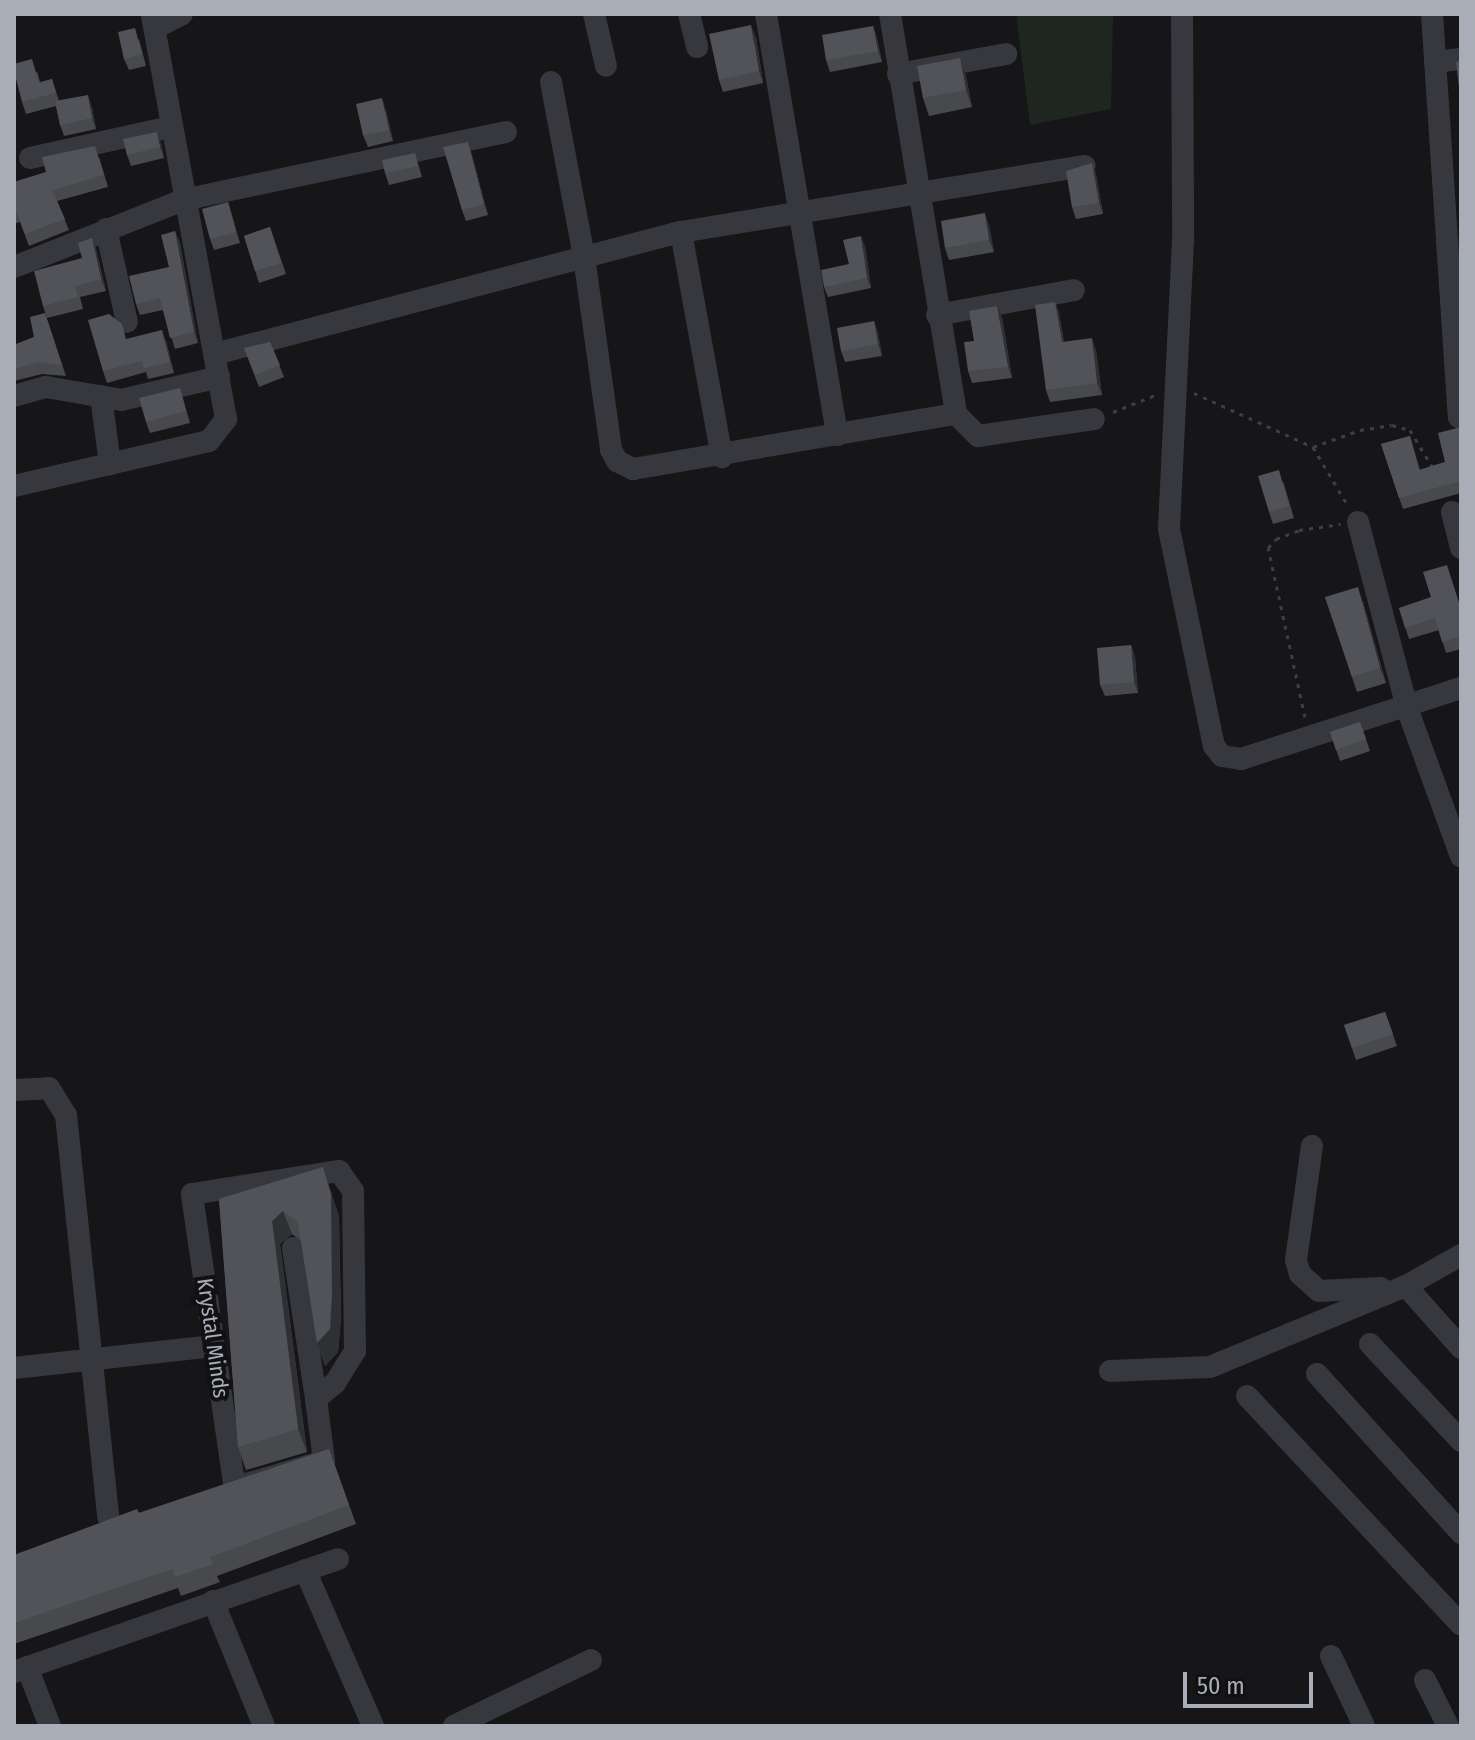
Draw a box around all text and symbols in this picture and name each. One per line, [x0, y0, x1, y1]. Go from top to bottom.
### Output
street label: Krystal Minds [192, 1276, 234, 1400]
scale bar [1187, 1656, 1317, 1706]
text: 50 m [1197, 1672, 1245, 1700]

